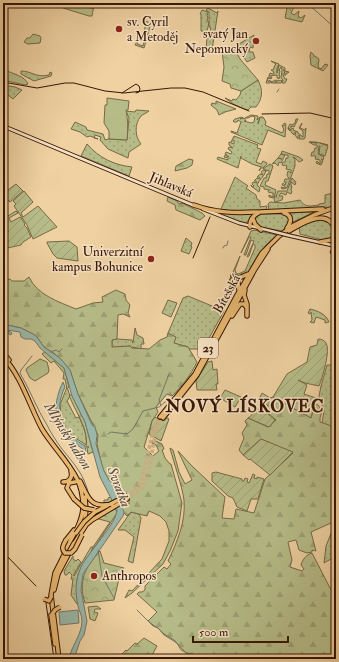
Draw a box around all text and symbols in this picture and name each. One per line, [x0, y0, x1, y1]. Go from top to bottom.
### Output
place label: sv. Cyril a Metoděj [127, 14, 178, 45]
marker: sv. Cyril a Metoděj [114, 24, 124, 34]
place label: svatý Jan Nepomucký [184, 26, 248, 58]
marker: svatý Jan Nepomucký [251, 36, 261, 46]
street label: Jihlavská [146, 168, 196, 201]
place label: Univerzitní kampus Bohunice [52, 244, 145, 276]
marker: Univerzitní kampus Bohunice [146, 254, 156, 264]
street label: Bítešská [210, 271, 244, 316]
road number: 23 [198, 338, 218, 358]
district label: NOVÝ LÍSKOVEC [165, 394, 324, 417]
water label: Mlýnský náhon [40, 398, 96, 473]
water label: Svratka [103, 463, 135, 510]
place label: Anthropos [101, 568, 157, 585]
marker: Anthropos [89, 571, 99, 581]
scale bar [193, 618, 288, 644]
text: 500 m [199, 625, 229, 640]

